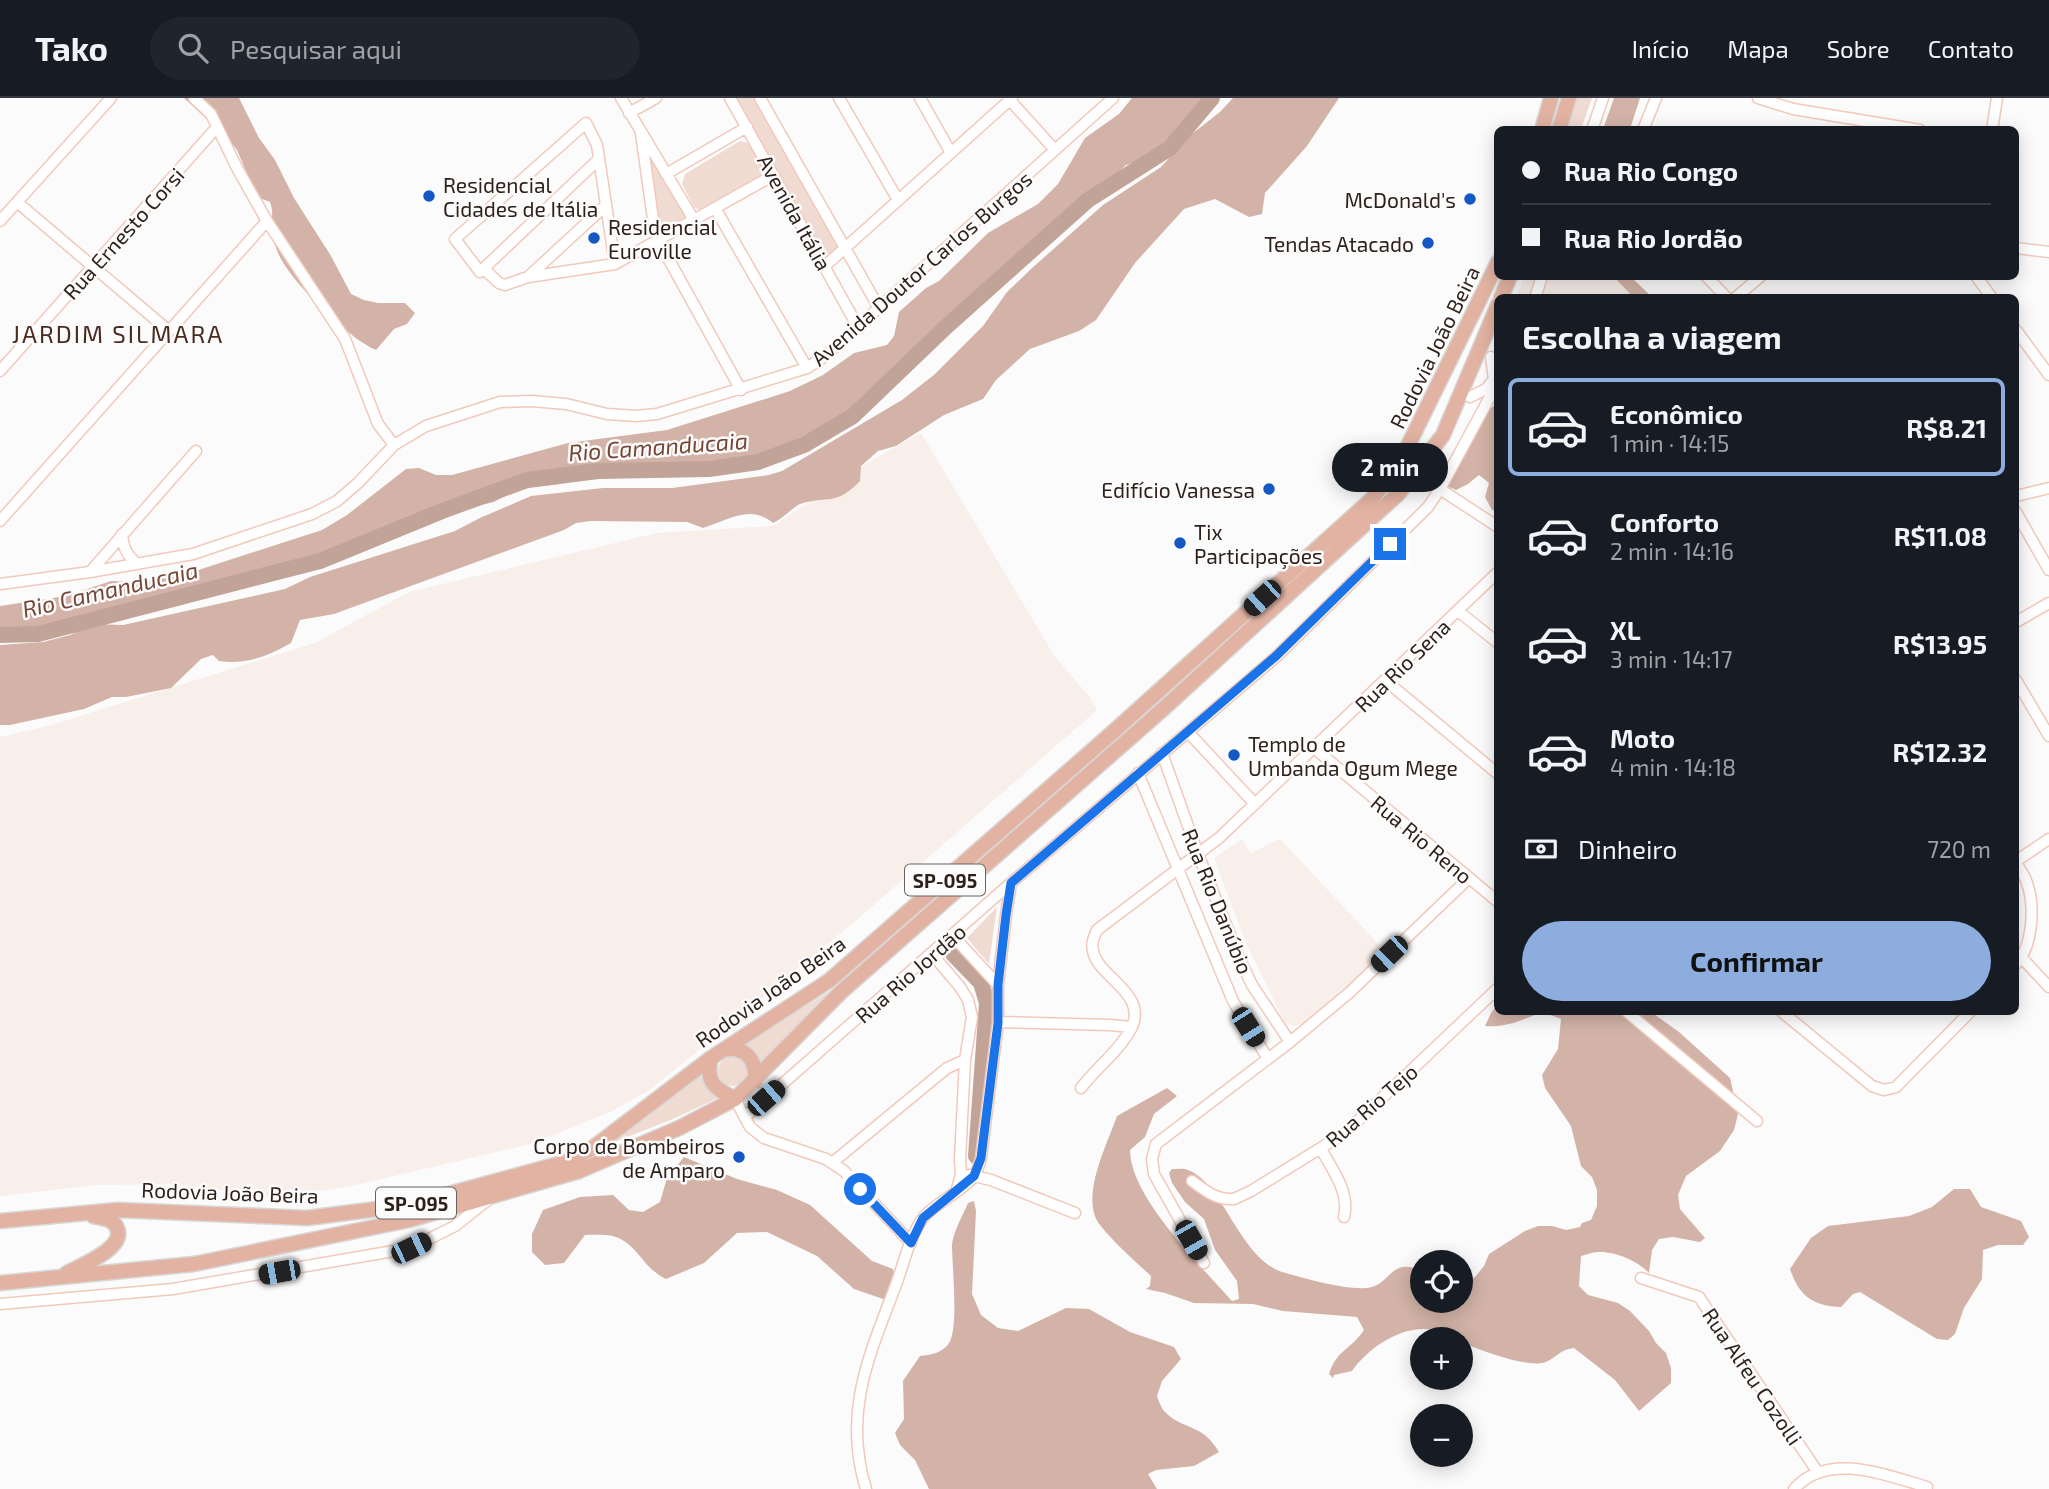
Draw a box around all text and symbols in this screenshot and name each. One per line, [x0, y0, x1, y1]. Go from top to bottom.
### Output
search box [150, 17, 640, 80]
text: Tako [35, 28, 108, 68]
icon: search [174, 29, 212, 67]
text: Pesquisar aqui [230, 33, 402, 64]
text: Início [1632, 34, 1689, 63]
text: Mapa [1727, 34, 1789, 63]
text: Sobre [1827, 34, 1890, 63]
text: Contato [1928, 34, 2014, 63]
street label: Avenida Itália [753, 150, 837, 274]
text: Rua Rio Congo [1564, 155, 1738, 186]
street label: Rua Ernesto Corsi [57, 162, 189, 304]
street label: Avenida Doutor Carlos Burgos [806, 165, 1036, 371]
place label: Residencial Cidades de Itália [443, 172, 598, 221]
place label: McDonald's [1344, 187, 1456, 212]
marker: Residencial Cidades de Itália [421, 188, 437, 204]
marker: McDonald's [1462, 191, 1478, 207]
place label: Residencial Euroville [608, 214, 718, 263]
text: Rua Rio Jordão [1564, 222, 1743, 253]
marker: Residencial Euroville [586, 230, 602, 246]
place label: Tendas Atacado [1264, 231, 1414, 256]
marker: Tendas Atacado [1420, 235, 1436, 251]
street label: Rodovia João Beira [1384, 262, 1484, 432]
text: Escolha a viagem [1522, 317, 1782, 355]
district label: JARDIM SILMARA [12, 319, 224, 348]
icon: car [1526, 396, 1589, 459]
text: Econômico [1610, 398, 1743, 429]
text: R$8.21 [1906, 412, 1987, 443]
water label: Rio Camanducaia [567, 426, 749, 466]
text: 1 min · 14:15 [1610, 429, 1729, 457]
callout: 2 min [1332, 442, 1448, 492]
text: 2 min [1361, 453, 1419, 481]
place label: Edifício Vanessa [1101, 477, 1255, 502]
marker: Edifício Vanessa [1261, 481, 1277, 497]
icon: car [1526, 504, 1589, 567]
text: Conforto [1610, 506, 1719, 537]
place label: Tix Participações [1194, 519, 1323, 570]
text: R$11.08 [1894, 520, 1987, 551]
route end [1374, 528, 1406, 560]
marker: Tix Participações [1172, 535, 1188, 551]
text: 2 min · 14:16 [1610, 537, 1734, 565]
water label: Rio Camanducaia [19, 555, 201, 623]
car [1240, 576, 1285, 620]
icon: car [1526, 612, 1589, 675]
street label: Rua Rio Sena [1349, 613, 1455, 717]
text: XL [1610, 614, 1641, 645]
text: R$13.95 [1893, 628, 1987, 659]
text: 3 min · 14:17 [1610, 645, 1732, 673]
icon: car [1526, 720, 1589, 783]
text: Moto [1610, 722, 1675, 753]
place label: Templo de Umbanda Ogum Mege [1248, 731, 1458, 780]
text: R$12.32 [1893, 736, 1987, 767]
marker: Templo de Umbanda Ogum Mege [1226, 747, 1242, 763]
text: 4 min · 14:18 [1610, 753, 1736, 781]
street label: Rua Rio Reno [1366, 789, 1478, 889]
street label: Rua Rio Danúbio [1177, 825, 1259, 977]
icon: cash [1522, 830, 1560, 868]
text: Dinheiro [1578, 833, 1677, 864]
text: 720 m [1927, 835, 1991, 863]
road number: SP-095 [905, 864, 985, 895]
street label: Rua Rio Jordão [850, 918, 970, 1028]
button: Confirmar [1522, 921, 1991, 1001]
street label: Rodovia João Beira [690, 930, 850, 1052]
car [1367, 932, 1412, 976]
car [1228, 1004, 1269, 1050]
street label: Rua Rio Tejo [1320, 1058, 1423, 1153]
car [744, 1076, 789, 1120]
place label: Corpo de Bombeiros de Amparo [533, 1133, 725, 1182]
marker: Corpo de Bombeiros de Amparo [731, 1149, 747, 1165]
route start [844, 1173, 876, 1205]
street label: Rodovia João Beira [141, 1176, 319, 1208]
road number: SP-095 [376, 1188, 456, 1218]
car [1172, 1217, 1211, 1263]
car [388, 1229, 435, 1267]
map controls [1410, 1250, 1473, 1467]
button: locate [1410, 1250, 1473, 1313]
car [257, 1258, 302, 1286]
street label: Rua Alfeu Cozolli [1698, 1303, 1808, 1449]
button: + [1410, 1327, 1473, 1390]
button: − [1410, 1404, 1473, 1467]

